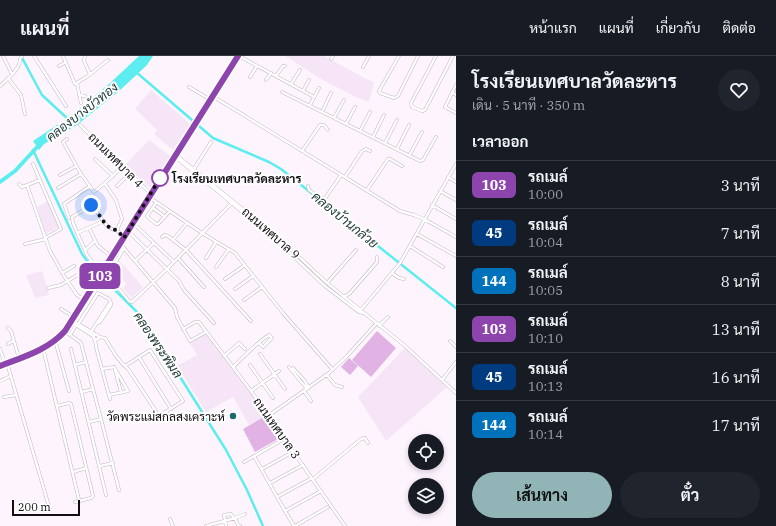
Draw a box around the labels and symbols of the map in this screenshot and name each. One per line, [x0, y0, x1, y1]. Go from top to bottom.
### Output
water label: คลองบางบัวทอง [43, 79, 121, 145]
street label: ถนนเทศบาล 4 [85, 129, 147, 191]
marker: โรงเรียนเทศบาลวัดละหาร [151, 169, 169, 187]
place label: โรงเรียนเทศบาลวัดละหาร [171, 171, 301, 186]
water label: คลองบ้านกล้วย [308, 188, 382, 252]
your location [81, 195, 101, 215]
street label: ถนนเทศบาล 9 [239, 204, 303, 262]
line badge: 103 [77, 263, 123, 289]
water label: คลองพระพิมล [130, 309, 186, 381]
street label: ถนนเทศบาล 3 [250, 394, 304, 462]
place label: วัดพระแม่สกลสงเคราะห์ [107, 409, 225, 424]
marker: วัดพระแม่สกลสงเคราะห์ [228, 411, 238, 421]
scale bar [12, 498, 80, 517]

